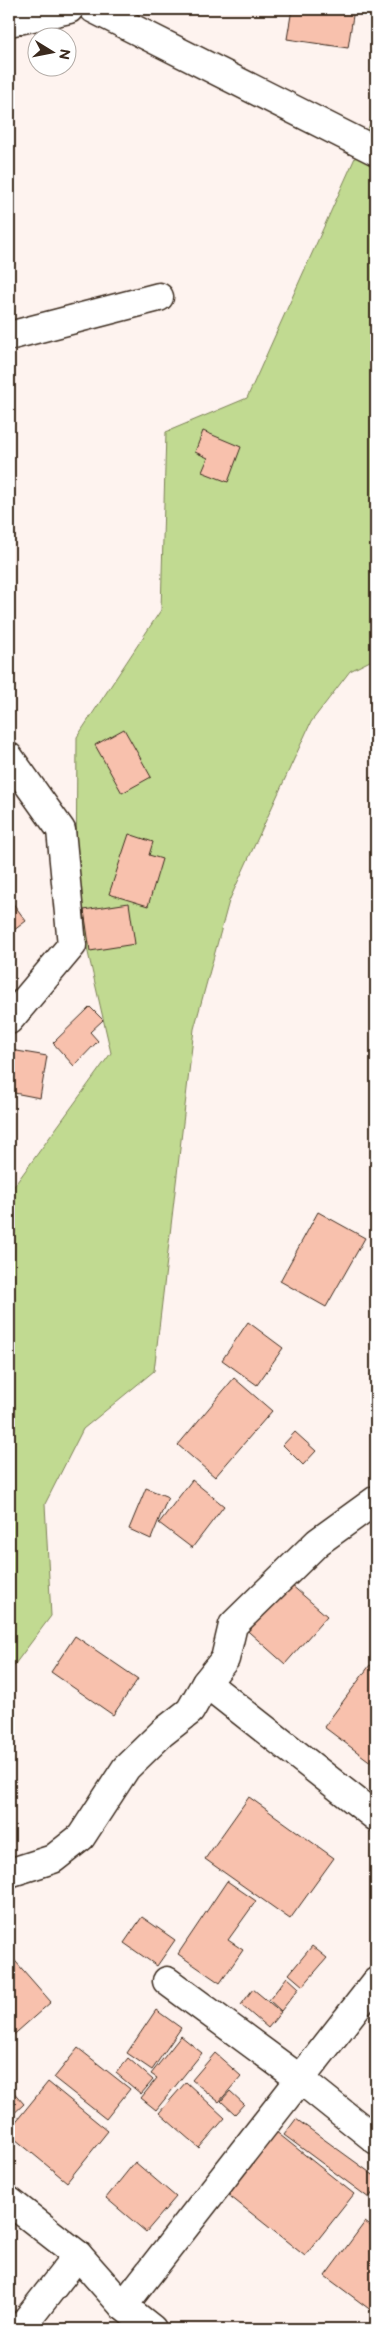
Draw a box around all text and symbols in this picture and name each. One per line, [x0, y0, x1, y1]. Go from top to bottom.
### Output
north arrow [28, 28, 78, 78]
text: N [55, 48, 74, 61]

